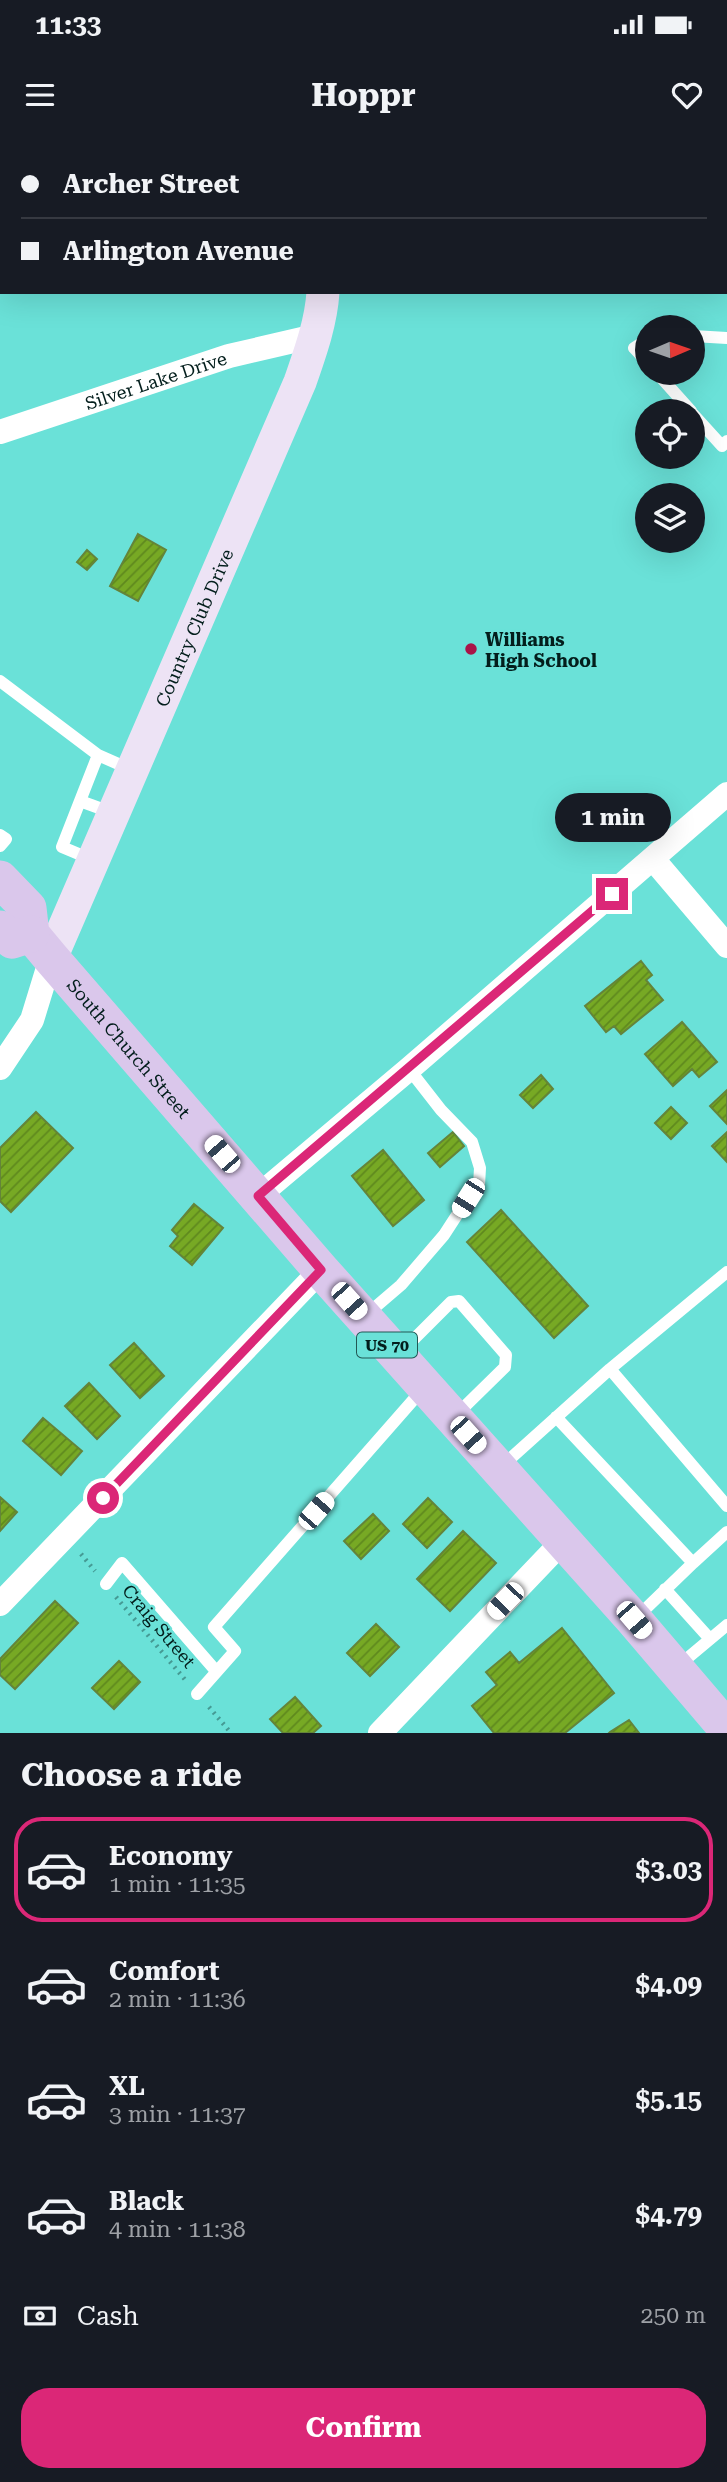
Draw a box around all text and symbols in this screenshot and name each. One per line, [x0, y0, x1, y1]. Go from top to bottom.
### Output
text: 11:33 [35, 10, 101, 40]
icon: menu [21, 76, 59, 114]
text: Hoppr [311, 76, 416, 114]
icon: heart [668, 76, 706, 114]
text: Archer Street [63, 169, 239, 199]
text: Arlington Avenue [63, 236, 294, 266]
north arrow [635, 315, 705, 385]
map controls [635, 315, 705, 553]
street label: Silver Lake Drive [82, 347, 229, 414]
button: locate [635, 399, 705, 469]
button: layers [635, 483, 705, 553]
street label: Country Club Drive [151, 545, 237, 710]
place label: Williams High School [485, 629, 597, 671]
marker: Williams High School [463, 641, 479, 657]
callout: 1 min [554, 792, 670, 842]
text: 1 min [581, 804, 645, 831]
route end [596, 878, 628, 910]
street label: South Church Street [63, 974, 195, 1122]
car [201, 1131, 244, 1177]
car [448, 1175, 489, 1221]
car [328, 1278, 371, 1324]
road number: US 70 [357, 1332, 417, 1358]
car [447, 1412, 490, 1458]
route start [87, 1482, 119, 1514]
car [295, 1488, 338, 1534]
car [483, 1579, 528, 1623]
street label: Craig Street [118, 1580, 200, 1672]
car [613, 1597, 656, 1643]
text: Choose a ride [21, 1756, 242, 1794]
icon: car [25, 1838, 88, 1901]
text: Economy [109, 1841, 232, 1871]
text: $3.03 [636, 1855, 702, 1885]
text: 1 min · 11:35 [109, 1871, 246, 1898]
icon: car [25, 1953, 88, 2016]
text: Comfort [109, 1956, 219, 1986]
text: $4.09 [636, 1970, 702, 2000]
text: 2 min · 11:36 [109, 1986, 246, 2013]
icon: car [25, 2068, 88, 2131]
text: XL [109, 2071, 145, 2101]
text: $5.15 [636, 2085, 702, 2115]
text: 3 min · 11:37 [109, 2101, 246, 2128]
icon: car [25, 2183, 88, 2246]
text: Black [109, 2186, 184, 2216]
text: $4.79 [636, 2200, 702, 2230]
text: 4 min · 11:38 [109, 2216, 246, 2243]
icon: cash [21, 2297, 59, 2335]
text: Cash [77, 2301, 139, 2331]
text: 250 m [641, 2302, 706, 2329]
button: Confirm [21, 2388, 706, 2468]

